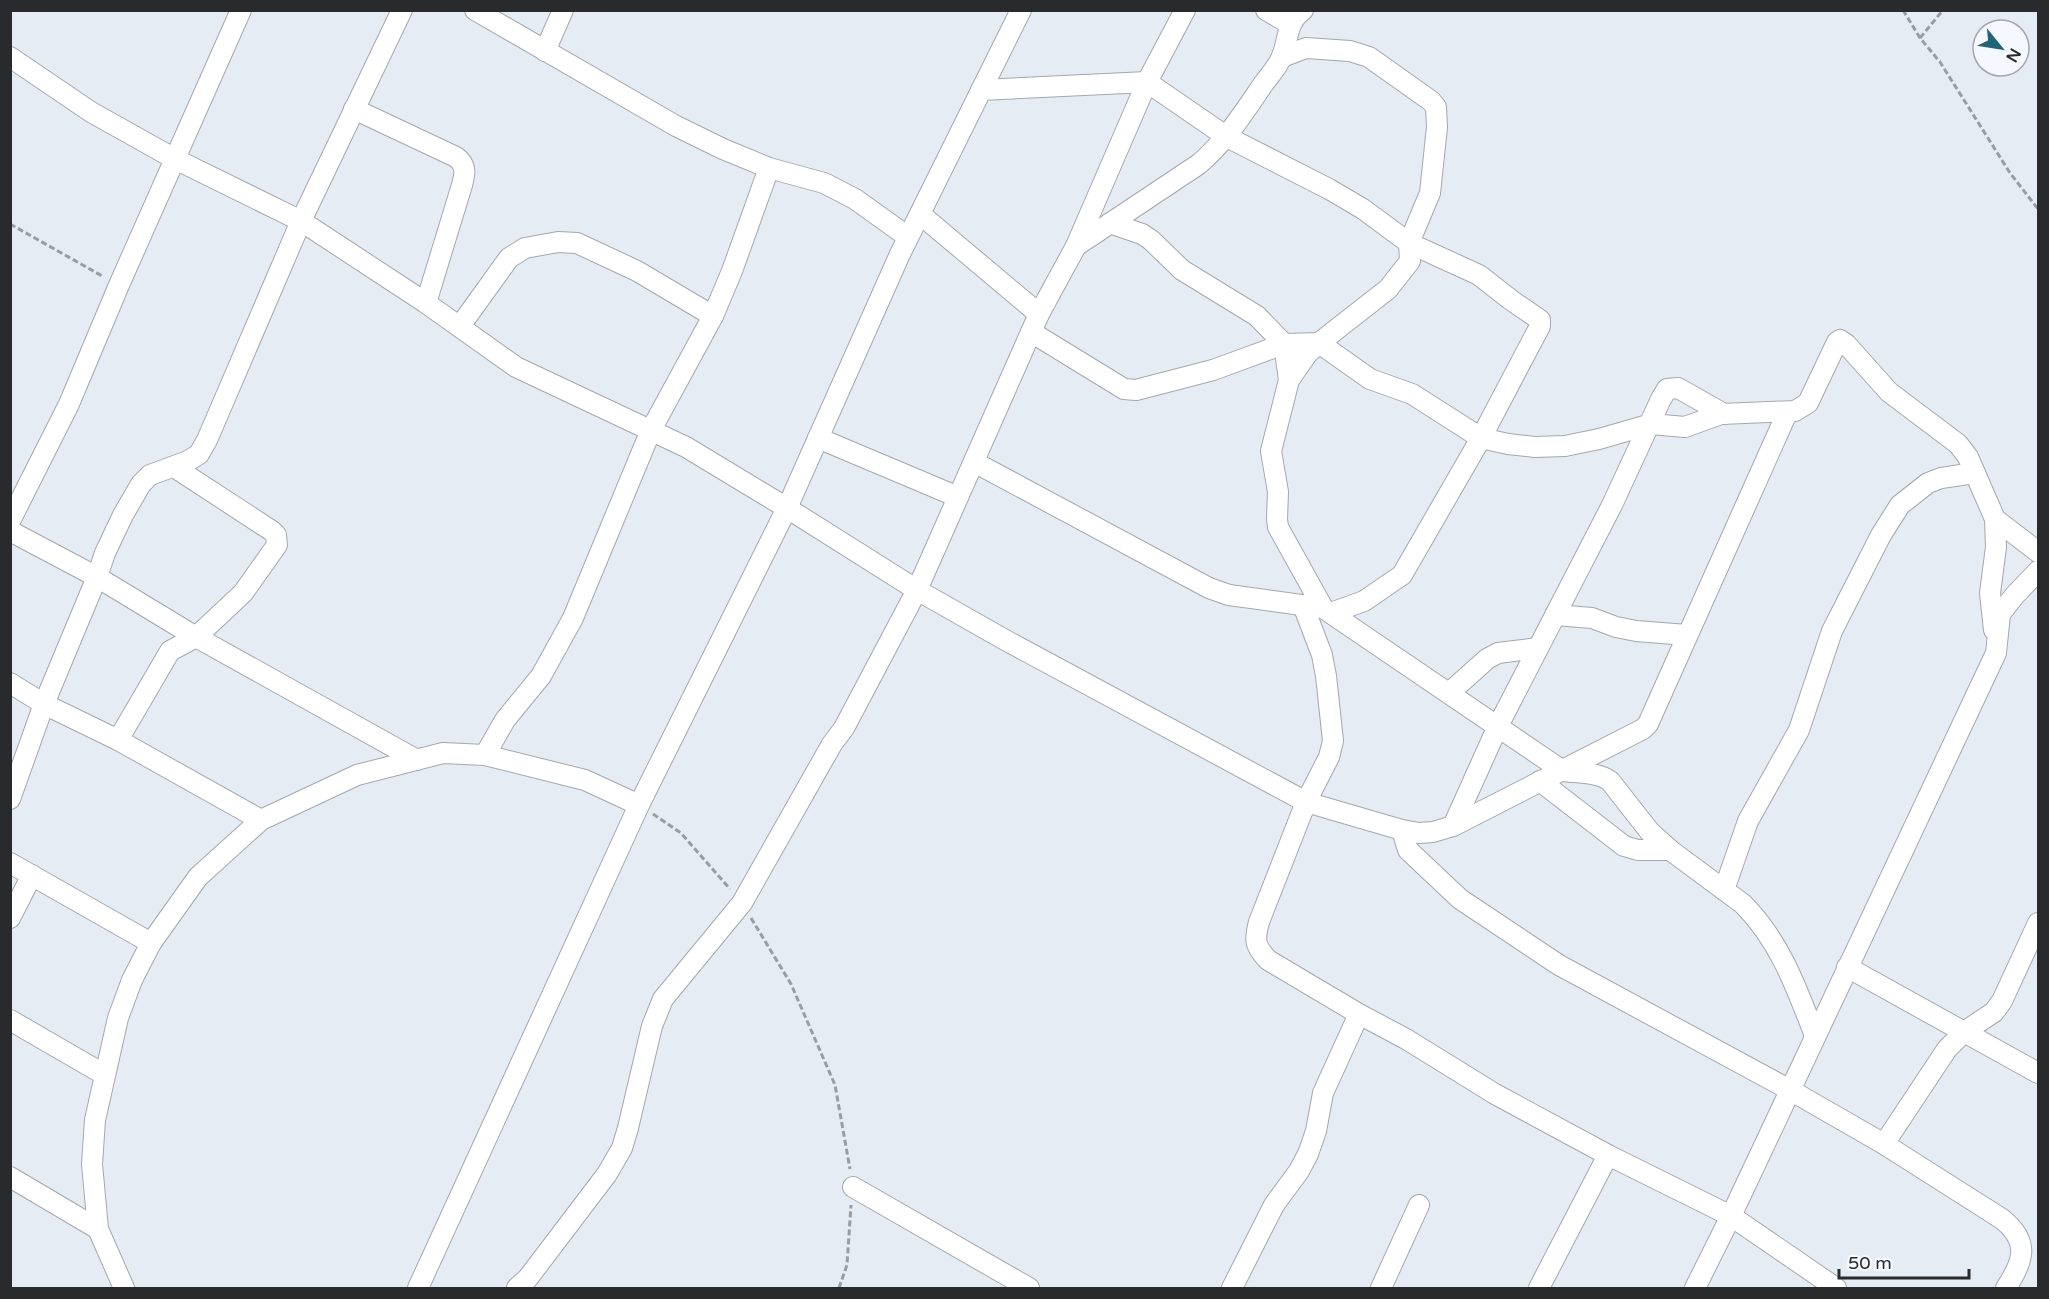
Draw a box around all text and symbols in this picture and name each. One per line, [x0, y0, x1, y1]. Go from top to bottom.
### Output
north arrow [1971, 18, 2031, 78]
text: N [2001, 44, 2025, 66]
scale bar [1839, 1242, 1970, 1280]
text: 50 m [1848, 1252, 1892, 1274]

